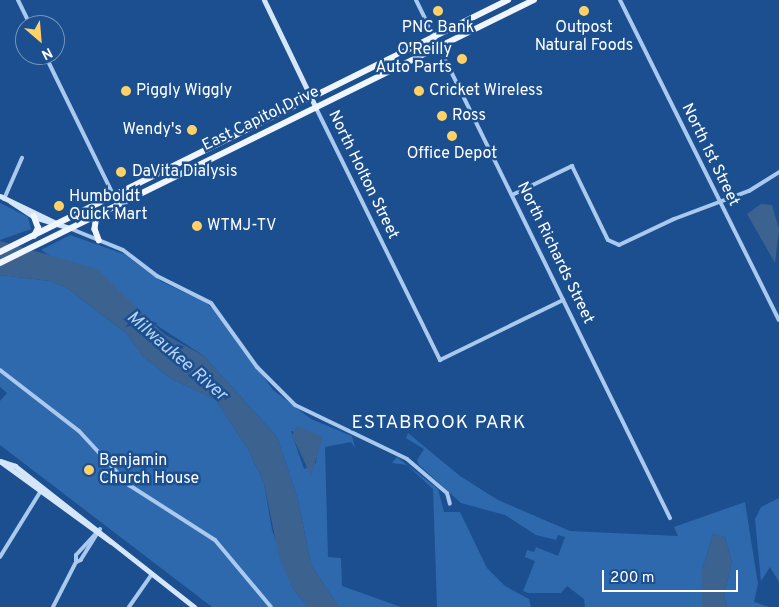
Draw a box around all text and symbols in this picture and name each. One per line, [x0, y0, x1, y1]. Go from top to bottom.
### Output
marker: PNC Bank [432, 5, 444, 17]
marker: Outpost Natural Foods [578, 5, 590, 17]
north arrow [15, 15, 65, 65]
place label: PNC Bank [402, 18, 474, 38]
place label: Outpost Natural Foods [535, 18, 633, 56]
place label: O'Reilly Auto Parts [375, 40, 452, 78]
text: N [38, 43, 55, 63]
marker: O'Reilly Auto Parts [456, 53, 468, 65]
place label: Piggly Wiggly [136, 81, 233, 101]
place label: Cricket Wireless [429, 81, 543, 101]
street label: East Capitol Drive [199, 82, 323, 156]
marker: Piggly Wiggly [120, 85, 132, 97]
marker: Cricket Wireless [413, 85, 425, 97]
street label: North 1st Street [677, 100, 743, 210]
place label: Ross [452, 106, 486, 126]
street label: North Holton Street [323, 107, 403, 243]
marker: Ross [436, 110, 448, 122]
place label: Wendy's [122, 120, 182, 140]
marker: Wendy's [186, 124, 198, 136]
marker: Office Depot [446, 130, 458, 142]
place label: Office Depot [407, 144, 497, 164]
place label: DaVita Dialysis [132, 162, 237, 182]
marker: DaVita Dialysis [114, 165, 128, 179]
street label: North Richards Street [512, 179, 598, 327]
place label: Humboldt Quick Mart [69, 187, 148, 225]
marker: Humboldt Quick Mart [53, 200, 65, 212]
place label: WTMJ-TV [207, 216, 276, 236]
marker: WTMJ-TV [191, 220, 203, 232]
water label: Milwaukee River [121, 307, 231, 407]
district label: ESTABROOK PARK [350, 413, 528, 435]
place label: Benjamin Church House [99, 451, 199, 489]
marker: Benjamin Church House [83, 464, 95, 476]
scale bar [604, 560, 740, 592]
text: 200 m [610, 569, 655, 588]

